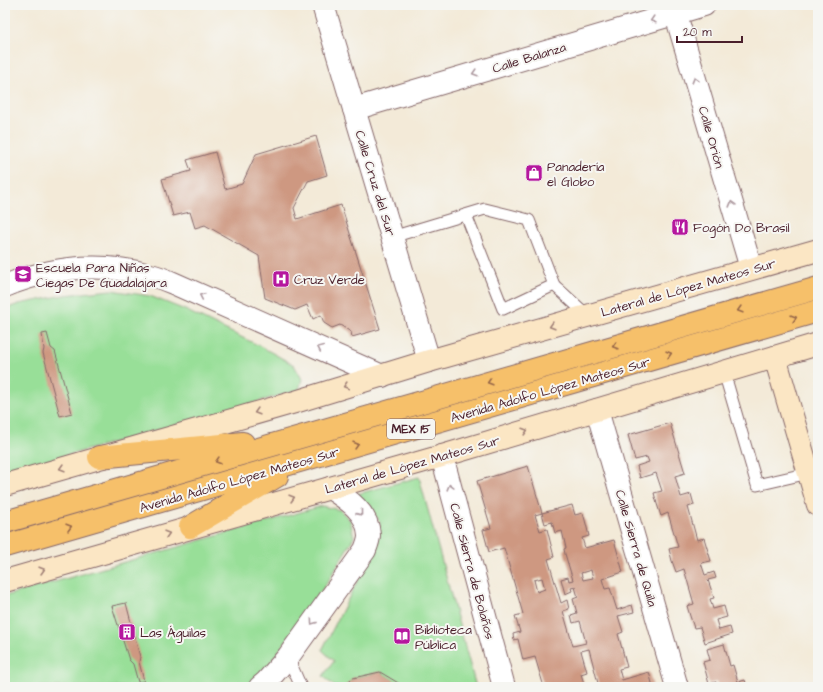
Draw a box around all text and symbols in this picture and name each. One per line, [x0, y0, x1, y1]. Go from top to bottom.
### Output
one-way arrow [650, 15, 657, 24]
scale bar [677, 18, 742, 44]
text: 20 m [683, 24, 712, 41]
street label: Calle Balanza [490, 38, 569, 78]
one-way arrow [471, 68, 478, 77]
one-way arrow [691, 76, 700, 83]
street label: Calle Orión [694, 104, 729, 171]
street label: Calle Cruz del Sur [350, 128, 400, 238]
place label: Panadería el Globo [547, 158, 605, 191]
shop icon: Panadería el Globo [524, 163, 544, 183]
one-way arrow [728, 201, 737, 208]
restaurant icon: Fogón Do Brasil [670, 217, 690, 237]
place label: Fogón Do Brasil [693, 219, 790, 238]
street label: Lateral de López Mateos Sur [599, 254, 778, 322]
place label: Escuela Para Niñas Ciegas De Guadalajara [36, 259, 167, 293]
school or university icon: Escuela Para Niñas Ciegas De Guadalajara [13, 264, 33, 284]
hospital icon: Cruz Verde [271, 269, 291, 289]
place label: Cruz Verde [294, 271, 365, 289]
one-way arrow [198, 292, 205, 300]
one-way arrow [737, 305, 744, 314]
one-way arrow [790, 314, 797, 323]
one-way arrow [548, 321, 555, 330]
one-way arrow [612, 341, 619, 350]
one-way arrow [317, 345, 324, 353]
one-way arrow [665, 350, 672, 359]
street label: Avenida Adolfo López Mateos Sur [448, 353, 652, 427]
one-way arrow [487, 377, 494, 386]
one-way arrow [343, 381, 350, 390]
one-way arrow [254, 407, 261, 416]
road number: MEX 15 [387, 419, 435, 439]
one-way arrow [521, 427, 528, 436]
street label: Lateral de López Mateos Sur [323, 431, 502, 499]
one-way arrow [352, 441, 359, 450]
street label: Avenida Adolfo López Mateos Sur [137, 443, 341, 517]
one-way arrow [214, 456, 221, 465]
one-way arrow [58, 463, 65, 472]
one-way arrow [446, 484, 455, 491]
street label: Calle Sierra de Quila [611, 488, 661, 609]
one-way arrow [289, 494, 296, 503]
street label: Calle Sierra de Bolaños [445, 501, 499, 642]
one-way arrow [355, 508, 362, 515]
one-way arrow [66, 523, 73, 532]
one-way arrow [164, 530, 171, 539]
one-way arrow [39, 566, 46, 575]
one-way arrow [311, 618, 318, 625]
place label: Biblioteca Pública [415, 621, 472, 654]
building icon: Las Águilas [117, 622, 137, 642]
place label: Las Águilas [140, 624, 207, 643]
library icon: Biblioteca Pública [392, 626, 412, 646]

